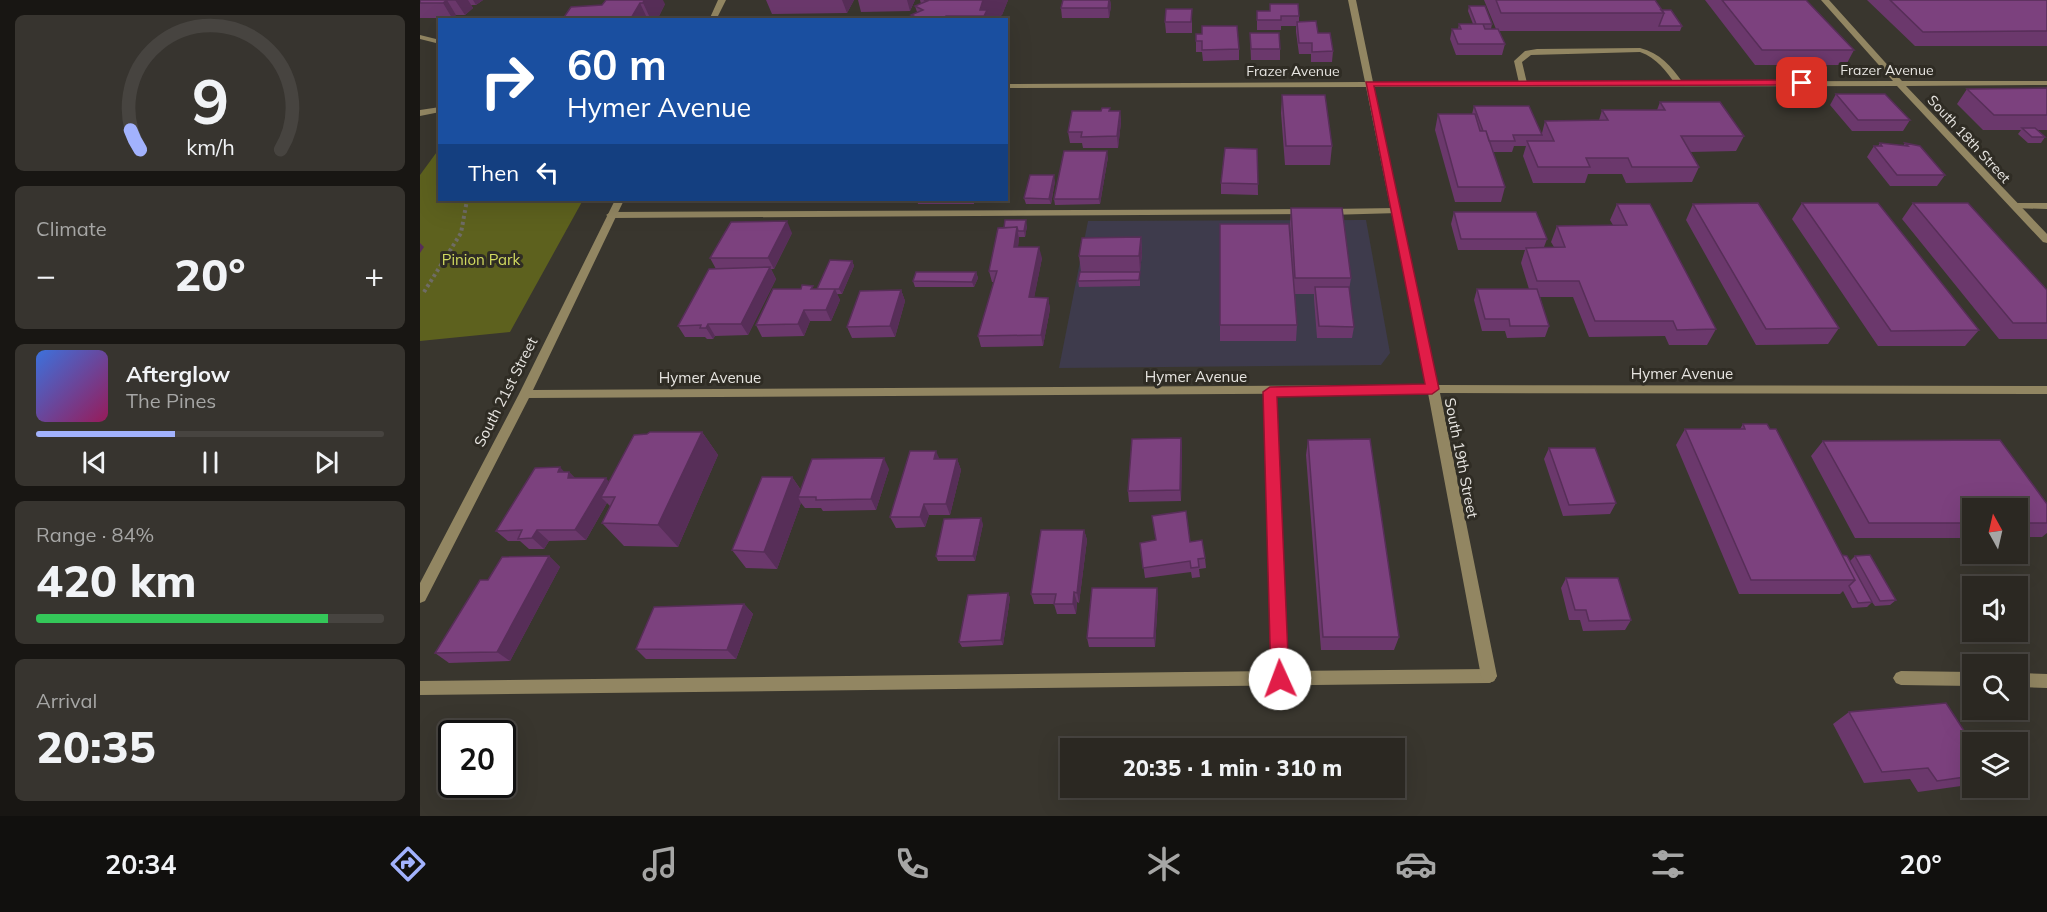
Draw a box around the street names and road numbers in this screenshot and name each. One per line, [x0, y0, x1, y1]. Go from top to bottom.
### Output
street label: Frazer Avenue [1840, 61, 1934, 79]
street label: Frazer Avenue [1246, 62, 1340, 80]
street label: South 18th Street [1924, 91, 2014, 187]
street label: South 21st Street [470, 334, 541, 450]
street label: Hymer Avenue [1631, 364, 1733, 383]
street label: Hymer Avenue [1145, 367, 1247, 386]
street label: Hymer Avenue [659, 368, 761, 387]
street label: South 19th Street [1441, 396, 1482, 520]

